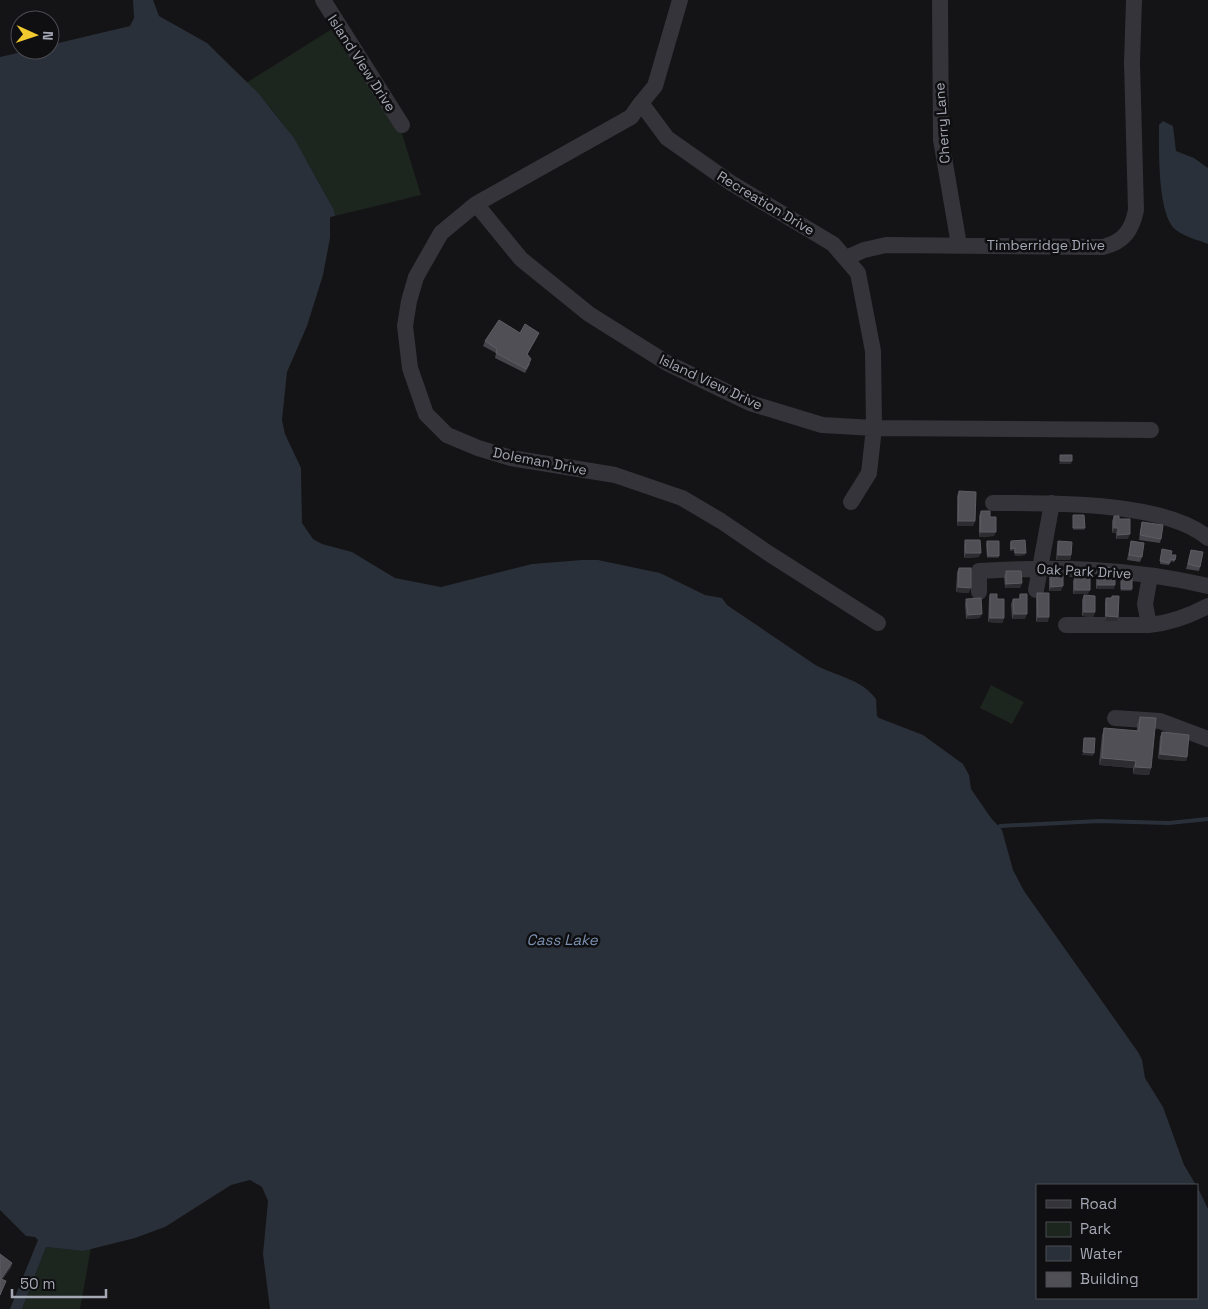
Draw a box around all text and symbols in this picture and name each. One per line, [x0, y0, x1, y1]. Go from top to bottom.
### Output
north arrow [10, 10, 60, 60]
street label: Island View Drive [324, 11, 400, 115]
text: N [39, 31, 57, 41]
street label: Cherry Lane [930, 82, 954, 164]
street label: Recreation Drive [714, 167, 818, 239]
street label: Timberridge Drive [987, 236, 1105, 254]
street label: Island View Drive [656, 350, 766, 414]
street label: Doleman Drive [491, 443, 589, 479]
street label: Oak Park Drive [1036, 560, 1132, 582]
water label: Cass Lake [526, 930, 599, 949]
legend [1036, 1184, 1198, 1299]
text: Road [1080, 1194, 1117, 1213]
text: Park [1080, 1219, 1111, 1238]
text: Water [1080, 1244, 1123, 1263]
scale bar [12, 1266, 106, 1298]
text: Building [1080, 1269, 1139, 1288]
text: 50 m [20, 1274, 55, 1293]

